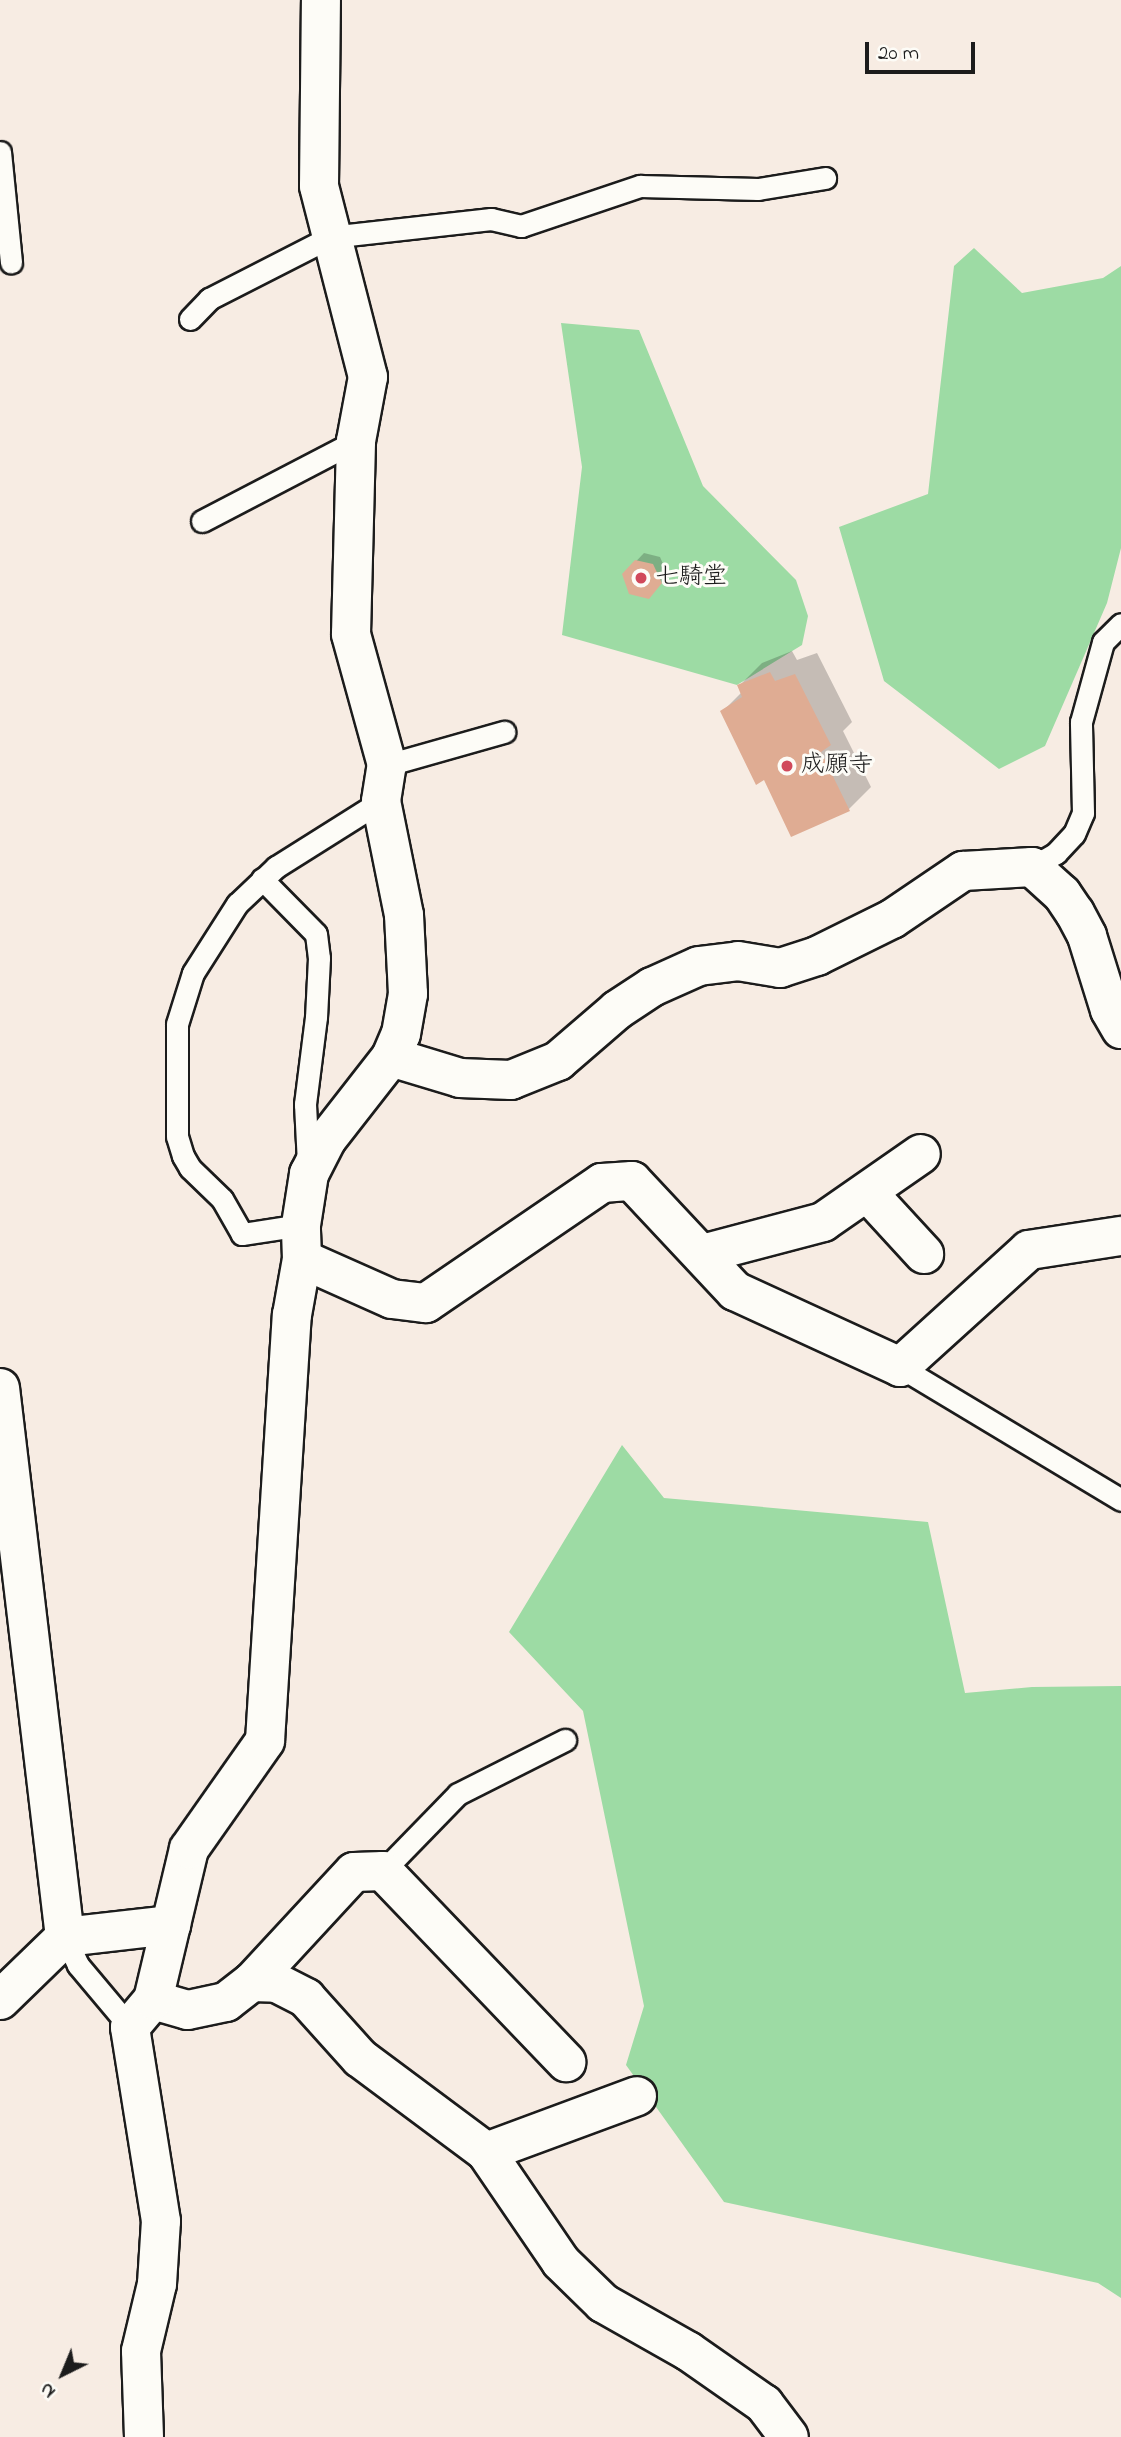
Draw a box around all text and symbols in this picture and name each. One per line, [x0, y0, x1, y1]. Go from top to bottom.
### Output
scale bar [869, 28, 979, 72]
text: 20 m [878, 39, 919, 69]
place label: 七騎堂 [655, 564, 727, 592]
marker: 七騎堂 [633, 570, 649, 586]
place label: 成願寺 [801, 752, 873, 780]
marker: 成願寺 [779, 758, 795, 774]
north arrow [28, 2339, 98, 2409]
text: N [34, 2375, 62, 2404]

